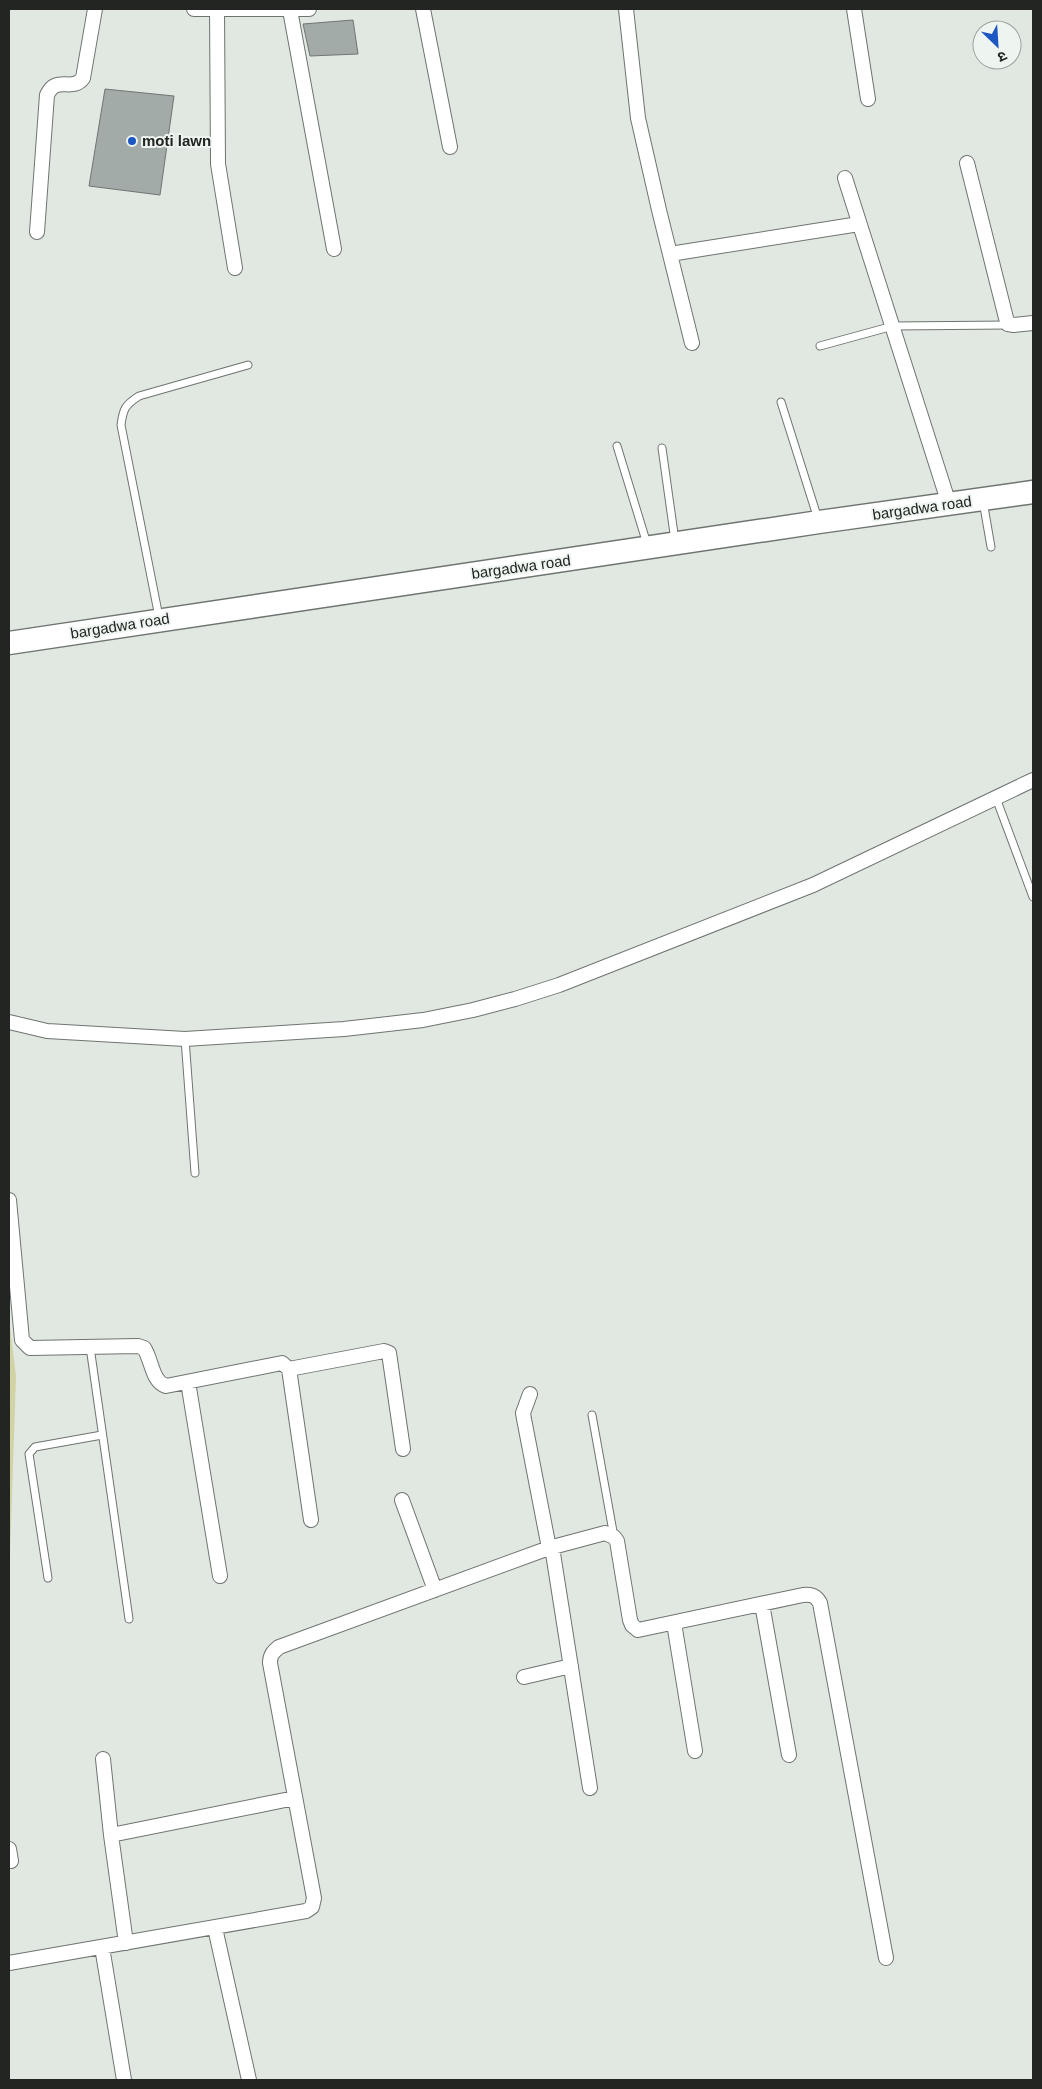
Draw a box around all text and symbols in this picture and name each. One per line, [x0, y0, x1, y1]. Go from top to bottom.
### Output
north arrow [972, 20, 1022, 70]
text: उ [995, 48, 1010, 66]
place label: moti lawn [142, 132, 211, 149]
marker: moti lawn [126, 135, 138, 147]
street label: bargadwa road [871, 492, 973, 523]
street label: bargadwa road [470, 551, 572, 582]
street label: bargadwa road [69, 609, 171, 642]

